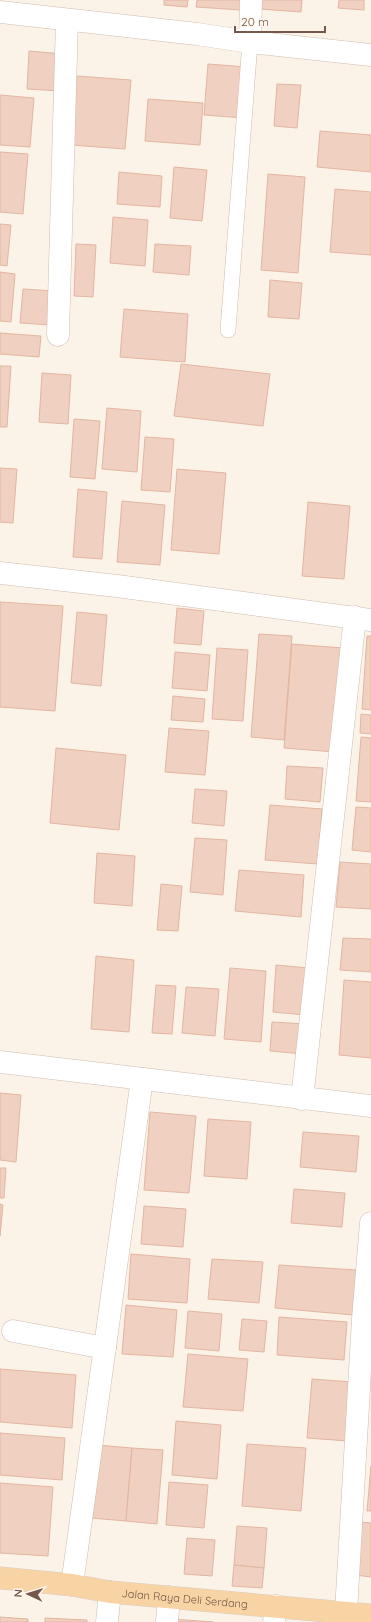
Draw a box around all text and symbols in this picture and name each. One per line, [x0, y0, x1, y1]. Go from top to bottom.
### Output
scale bar [235, 8, 325, 34]
text: 20 m [241, 14, 269, 29]
north arrow [8, 1574, 48, 1614]
street label: Jalan Raya Deli Serdang [121, 1586, 248, 1611]
text: N [11, 1589, 25, 1598]

